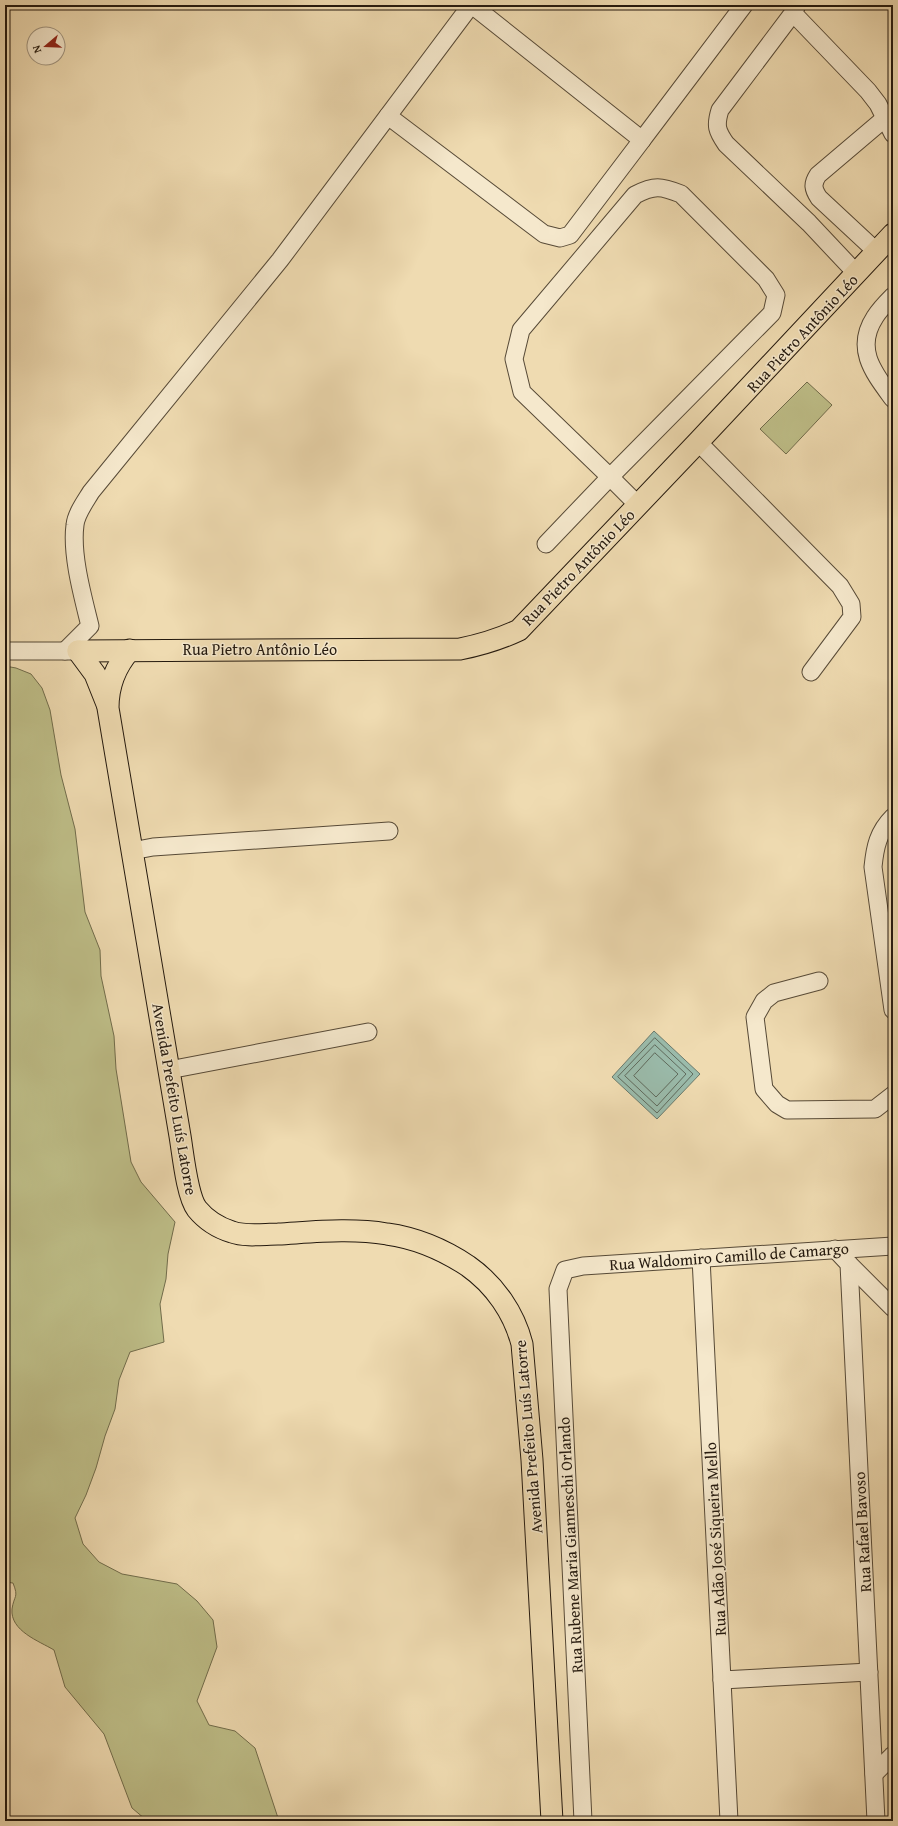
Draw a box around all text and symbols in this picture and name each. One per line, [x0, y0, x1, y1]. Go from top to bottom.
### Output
north arrow [26, 26, 66, 66]
text: N [28, 43, 45, 55]
street label: Rua Pietro Antônio Léo [741, 268, 863, 398]
street label: Rua Pietro Antônio Léo [516, 503, 640, 631]
street label: Rua Pietro Antônio Léo [183, 637, 337, 661]
street label: Avenida Prefeito Luís Latorre [146, 1001, 204, 1197]
street label: Rua Waldomiro Camillo de Camargo [608, 1236, 850, 1276]
street label: Avenida Prefeito Luís Latorre [508, 1339, 548, 1535]
street label: Rua Rubene Maria Gianneschi Orlando [551, 1416, 589, 1674]
street label: Rua Adão José Siqueira Mello [698, 1442, 732, 1636]
street label: Rua Rafael Bavoso [847, 1471, 877, 1593]

